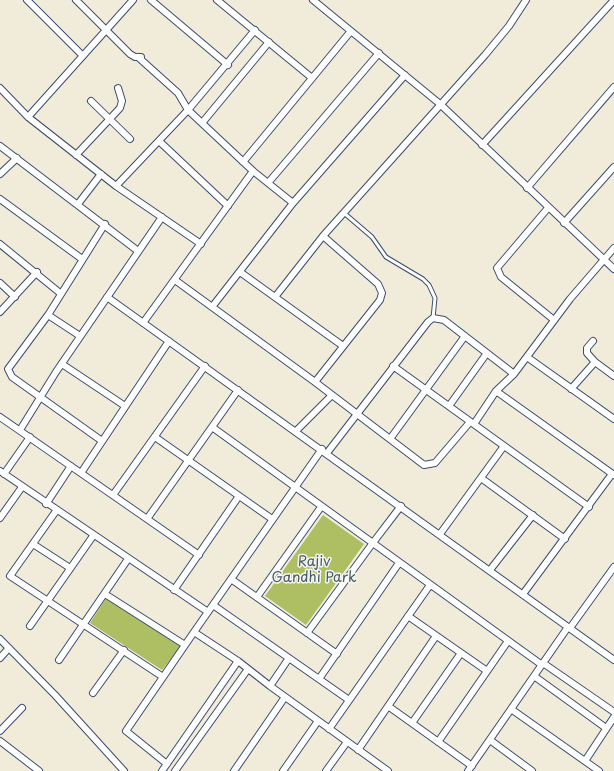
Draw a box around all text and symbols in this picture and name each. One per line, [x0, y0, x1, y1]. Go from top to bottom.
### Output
park label: Rajiv Gandhi Park [271, 554, 357, 586]

